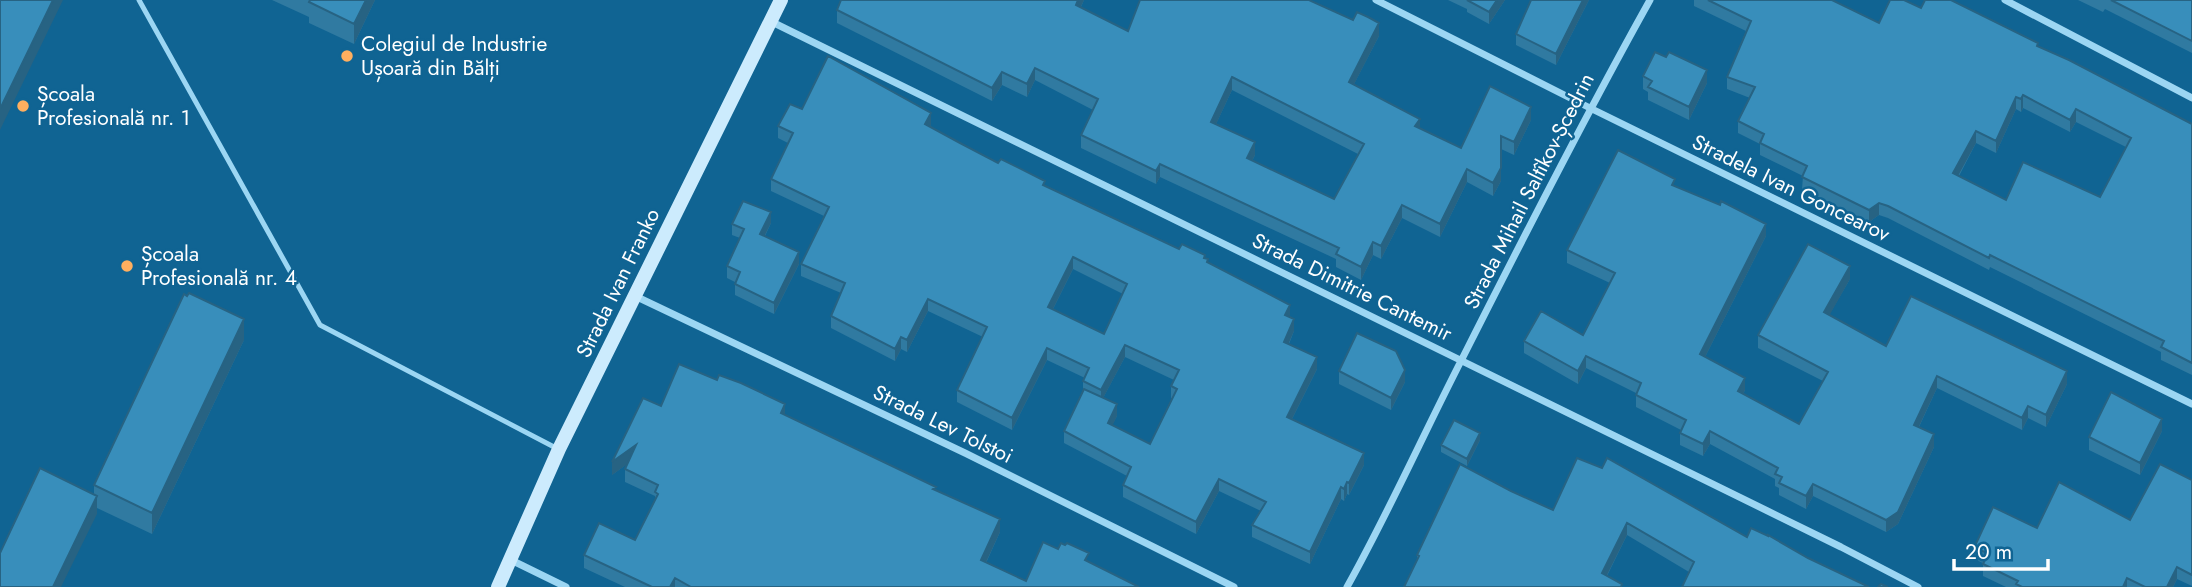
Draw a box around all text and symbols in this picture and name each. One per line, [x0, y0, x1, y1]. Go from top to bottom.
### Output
place label: Colegiul de Industrie Ușoară din Bălți [361, 29, 547, 83]
marker: Colegiul de Industrie Ușoară din Bălți [339, 48, 355, 64]
street label: Strada Mihail Saltîkov-Șcedrin [1456, 68, 1602, 314]
place label: Școala Profesională nr. 1 [37, 79, 190, 133]
marker: Școala Profesională nr. 1 [15, 98, 31, 114]
street label: Stradela Ivan Goncearov [1687, 127, 1896, 249]
street label: Strada Ivan Franko [569, 203, 667, 363]
street label: Strada Dimitrie Cantemir [1247, 226, 1458, 349]
place label: Școala Profesională nr. 4 [141, 239, 297, 293]
marker: Școala Profesională nr. 4 [119, 258, 135, 274]
street label: Strada Lev Tolstoi [868, 377, 1018, 471]
scale bar [1954, 528, 2048, 572]
text: 20 m [1965, 537, 2012, 567]

